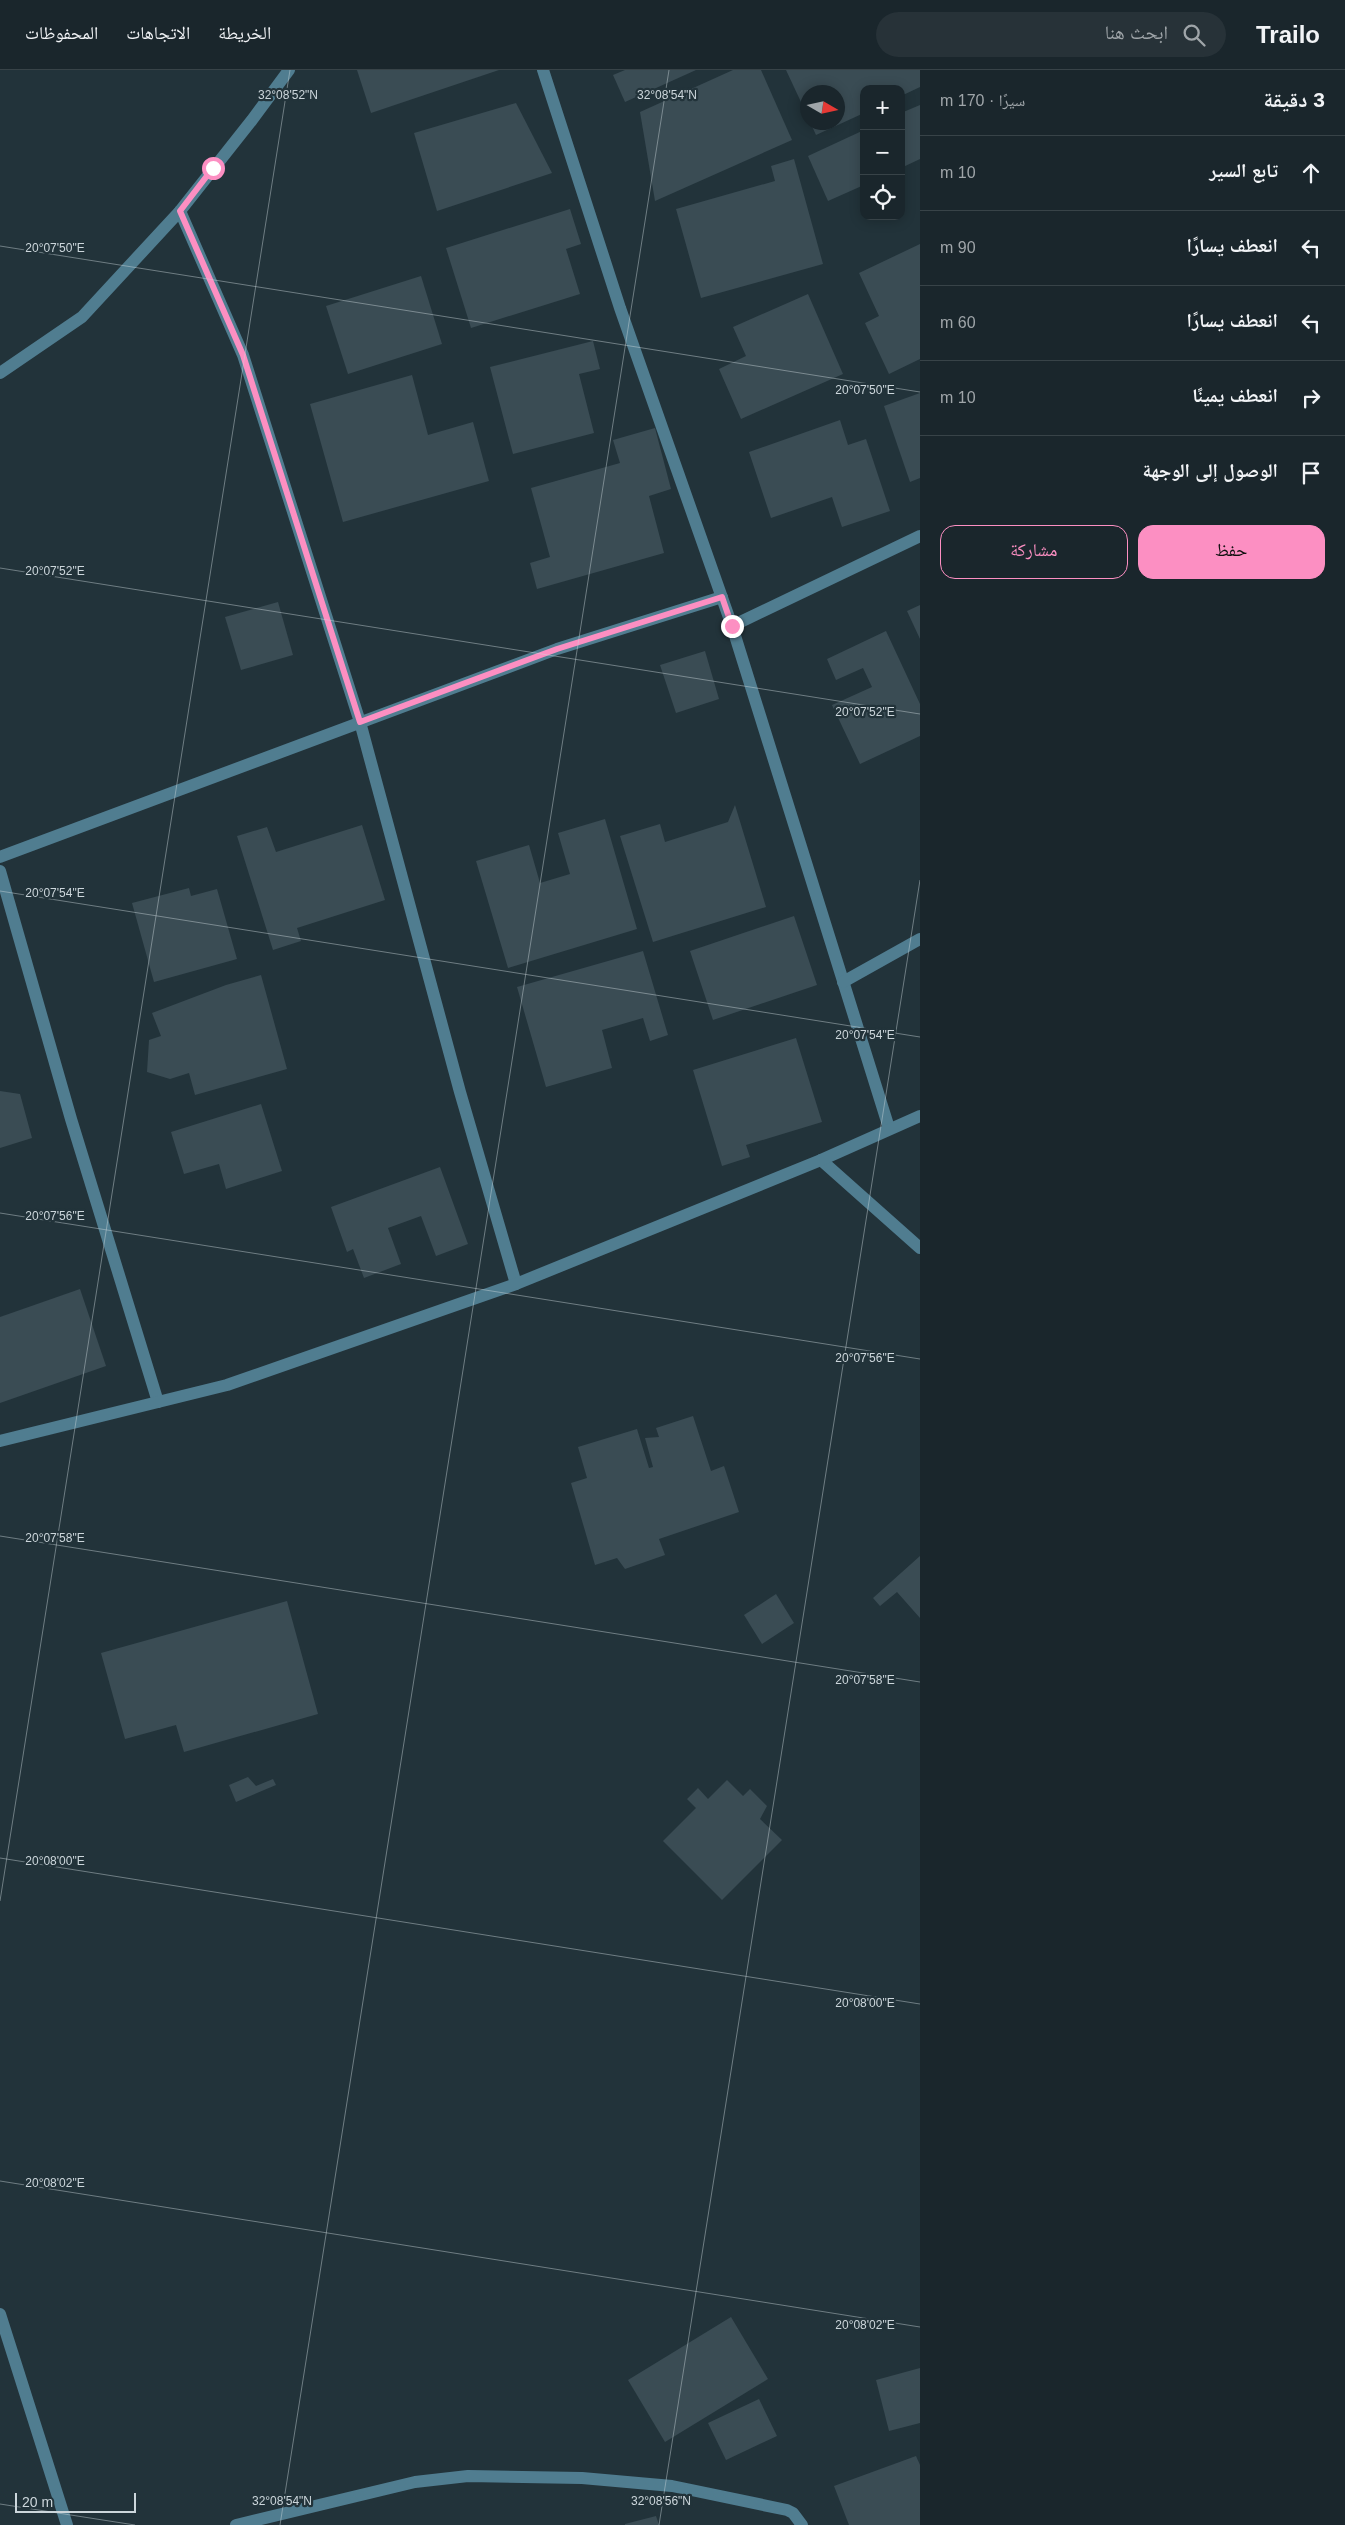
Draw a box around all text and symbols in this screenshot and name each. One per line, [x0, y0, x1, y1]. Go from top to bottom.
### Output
search box [876, 12, 1226, 57]
icon: search [1180, 21, 1208, 49]
text: Trailo [1256, 21, 1320, 48]
text: ابحث هنا [1105, 22, 1168, 43]
text: المحفوظات [25, 23, 98, 43]
text: الاتجاهات [126, 23, 190, 43]
text: الخريطة [218, 23, 271, 43]
north arrow [800, 85, 845, 130]
map controls [860, 85, 905, 220]
button: + [860, 85, 905, 130]
text: 32°08'52"N [258, 88, 318, 102]
text: 32°08'54"N [637, 88, 697, 102]
text: 3 دقيقة [1263, 88, 1325, 111]
text: سيرًا · 170 m [940, 92, 1025, 109]
button: − [860, 130, 905, 175]
route start [202, 157, 225, 180]
icon: ahead [1297, 159, 1325, 187]
text: تابع السير [1209, 160, 1278, 181]
text: 10 m [940, 164, 976, 181]
button: locate [860, 175, 905, 220]
icon: left [1297, 234, 1325, 262]
text: انعطف يسارًا [1187, 235, 1278, 256]
text: 90 m [940, 239, 976, 256]
text: 20°07'50"E [25, 241, 85, 255]
icon: left [1297, 309, 1325, 337]
text: انعطف يسارًا [1187, 310, 1278, 331]
text: 60 m [940, 314, 976, 331]
text: 20°07'50"E [835, 383, 895, 397]
icon: right [1297, 384, 1325, 412]
text: انعطف يمينًا [1192, 385, 1278, 406]
text: 10 m [940, 389, 976, 406]
icon: arrive [1297, 459, 1325, 487]
text: الوصول إلى الوجهة [1142, 460, 1278, 481]
button: مشاركة [940, 525, 1128, 579]
button: حفظ [1138, 525, 1325, 579]
text: 20°07'52"E [25, 564, 85, 578]
route end [721, 615, 744, 638]
text: 20°07'52"E [835, 705, 895, 719]
text: 20°07'54"E [25, 886, 85, 900]
text: 20°07'54"E [835, 1028, 895, 1042]
text: 20°07'56"E [25, 1209, 85, 1223]
text: 20°07'56"E [835, 1351, 895, 1365]
text: 20°07'58"E [25, 1531, 85, 1545]
text: 20°07'58"E [835, 1673, 895, 1687]
text: 20°08'00"E [25, 1854, 85, 1868]
text: 20°08'00"E [835, 1996, 895, 2010]
text: 20°08'02"E [25, 2176, 85, 2190]
text: 20°08'02"E [835, 2318, 895, 2332]
scale bar [15, 2490, 136, 2513]
text: 20 m [22, 2494, 53, 2510]
text: 32°08'54"N [252, 2494, 312, 2508]
text: 32°08'56"N [631, 2494, 691, 2508]

